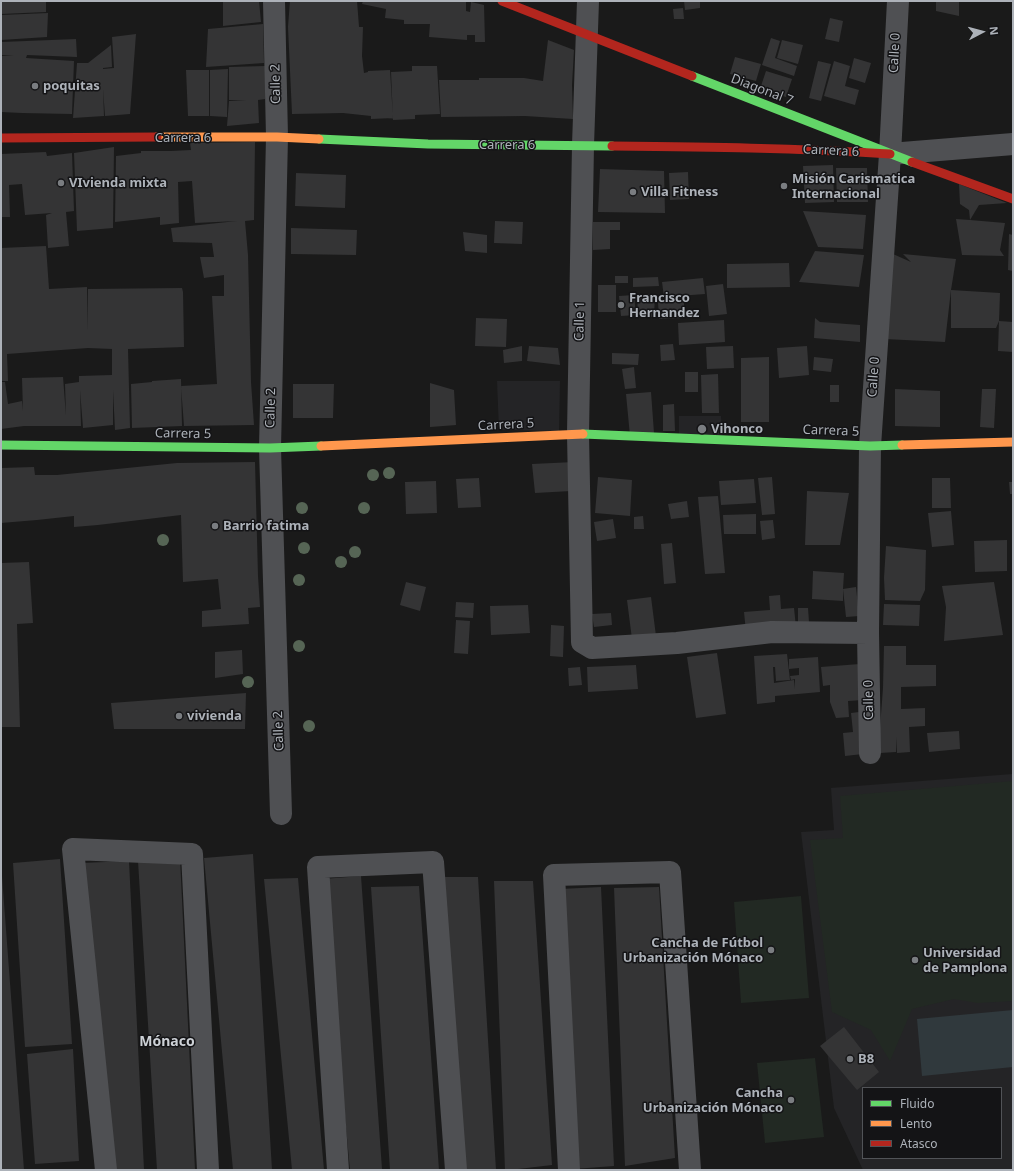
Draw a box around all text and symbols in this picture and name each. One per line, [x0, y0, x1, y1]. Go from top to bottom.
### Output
north arrow [962, 12, 1002, 52]
text: N [987, 25, 1002, 36]
street label: Calle 0 [886, 32, 904, 74]
street label: Calle 2 [268, 64, 284, 104]
street label: Diagonal 7 [729, 71, 795, 109]
place label: poquitas [43, 78, 100, 94]
marker: poquitas [30, 81, 40, 91]
street label: Carrera 6 [155, 130, 211, 146]
street label: Carrera 6 [479, 137, 535, 153]
street label: Carrera 6 [802, 142, 860, 160]
place label: Misión Carismatica Internacional [792, 171, 915, 202]
place label: VIvienda mixta [69, 175, 167, 191]
marker: VIvienda mixta [56, 178, 66, 188]
marker: Misión Carismatica Internacional [779, 181, 789, 191]
place label: Villa Fitness [641, 184, 718, 200]
marker: Villa Fitness [628, 187, 638, 197]
place label: Francisco Hernandez [629, 290, 699, 321]
marker: Francisco Hernandez [616, 300, 626, 310]
street label: Calle 1 [572, 301, 588, 341]
street label: Calle 0 [865, 356, 883, 398]
street label: Calle 2 [263, 388, 279, 428]
street label: Carrera 5 [477, 416, 535, 434]
place label: Vihonco [711, 421, 763, 437]
street label: Carrera 5 [802, 422, 860, 440]
marker: Vihonco [696, 423, 708, 435]
street label: Carrera 5 [155, 426, 211, 442]
place label: Barrio fatima [223, 518, 309, 534]
marker: Barrio fatima [210, 521, 220, 531]
street label: Calle 0 [861, 680, 877, 720]
place label: vivienda [187, 708, 242, 724]
marker: vivienda [174, 711, 184, 721]
street label: Calle 2 [271, 711, 287, 751]
place label: Cancha de Fútbol Urbanización Mónaco [623, 935, 763, 966]
marker: Cancha de Fútbol Urbanización Mónaco [766, 945, 776, 955]
place label: Universidad de Pamplona [923, 945, 1007, 976]
marker: Universidad de Pamplona [910, 955, 920, 965]
district label: Mónaco [139, 1034, 195, 1050]
place label: B8 [858, 1051, 874, 1067]
marker: B8 [845, 1054, 855, 1064]
place label: Cancha Urbanización Mónaco [643, 1085, 783, 1116]
legend [862, 1087, 1002, 1159]
marker: Cancha Urbanización Mónaco [786, 1095, 796, 1105]
text: Fluido [900, 1095, 934, 1112]
text: Lento [900, 1115, 932, 1132]
text: Atasco [900, 1135, 938, 1152]

